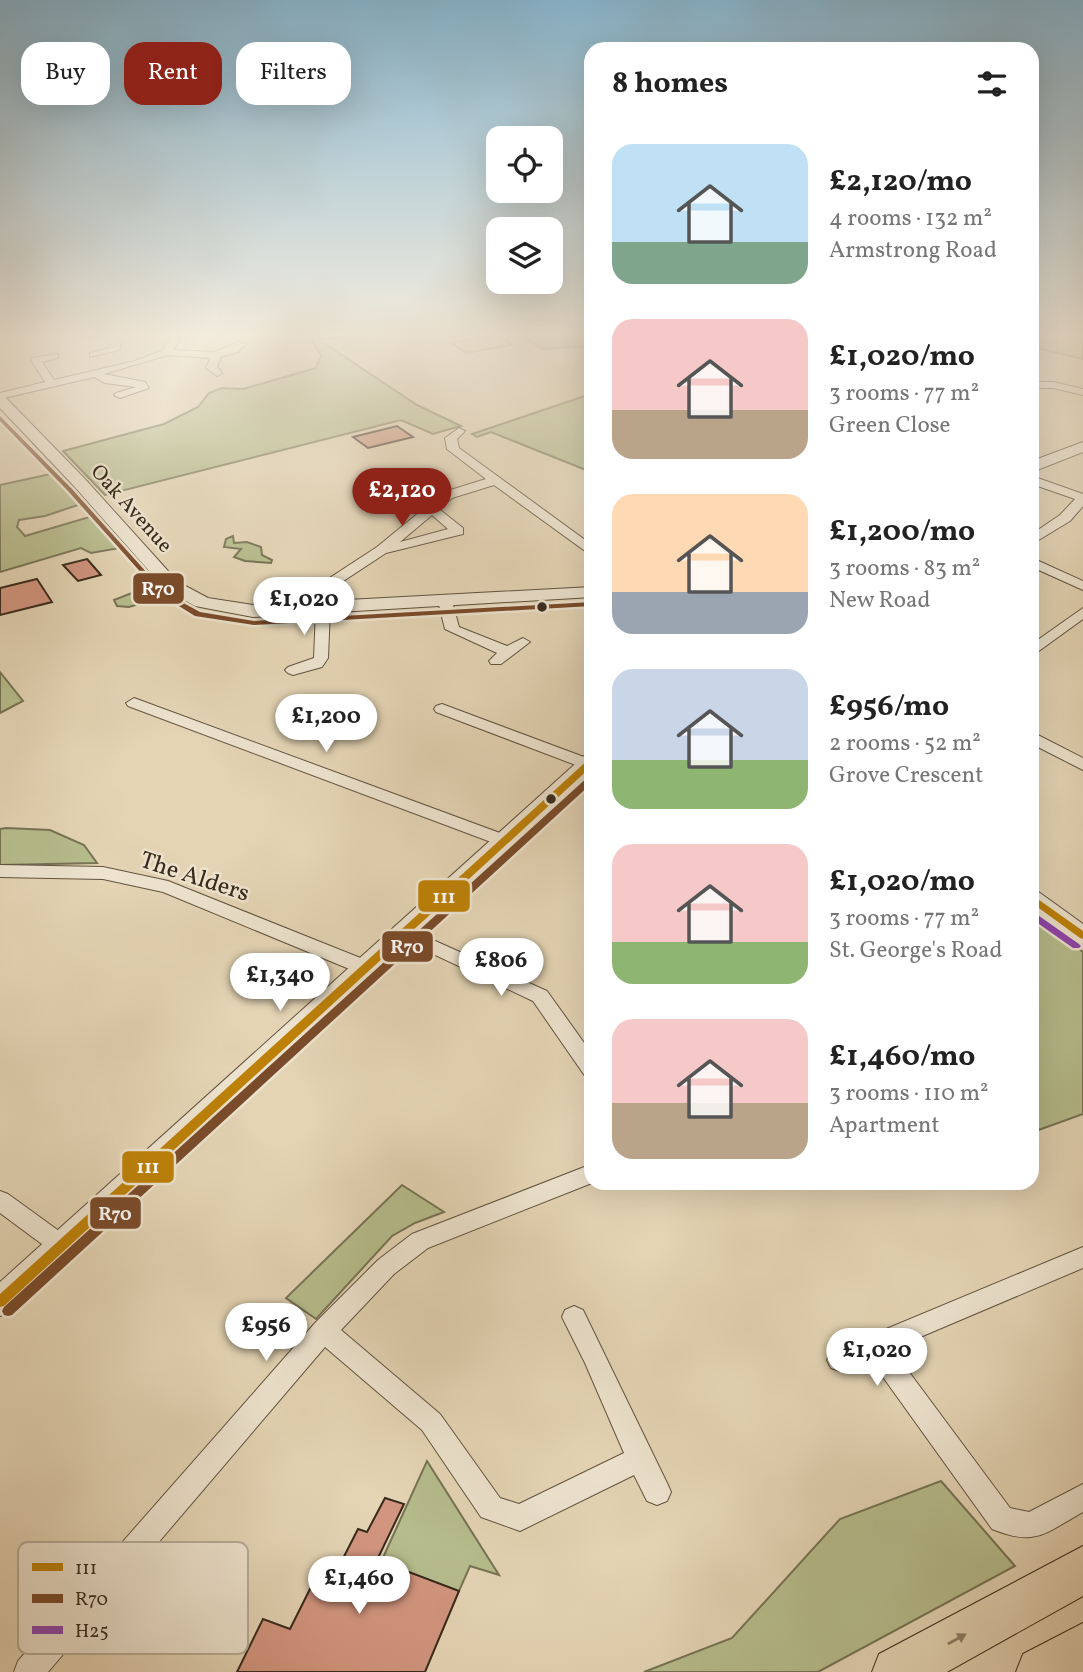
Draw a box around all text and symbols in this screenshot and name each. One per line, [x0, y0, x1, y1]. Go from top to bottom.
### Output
chip: Buy [21, 42, 110, 105]
chip: Rent [124, 42, 222, 105]
chip: Filters [236, 42, 351, 105]
text: 8 homes [612, 63, 728, 105]
icon: filters [973, 65, 1011, 103]
map controls [486, 126, 563, 294]
button: locate [486, 126, 563, 203]
text: £2,120/mo [829, 161, 972, 203]
icon: home [668, 172, 752, 256]
text: 4 rooms · 132 m² [829, 203, 992, 235]
button: layers [486, 217, 563, 294]
text: Armstrong Road [829, 235, 997, 267]
text: £1,020/mo [829, 336, 975, 378]
icon: home [668, 347, 752, 431]
text: 3 rooms · 77 m² [829, 378, 979, 410]
text: Green Close [829, 410, 950, 442]
street label: Oak Avenue [83, 458, 179, 560]
pin: £2,120 [345, 468, 459, 528]
text: £2,120 [368, 475, 436, 507]
text: £1,200/mo [829, 511, 975, 553]
icon: home [668, 522, 752, 606]
text: 3 rooms · 83 m² [829, 553, 980, 585]
line badge: R70 [132, 572, 185, 605]
text: R70 [141, 577, 175, 603]
pin: £1,020 [247, 578, 361, 637]
text: £1,020 [269, 584, 339, 616]
text: New Road [829, 585, 930, 617]
unlabelled marker [535, 600, 549, 614]
text: £956/mo [829, 686, 949, 728]
pin: £1,200 [269, 694, 383, 754]
icon: home [668, 697, 752, 781]
text: £1,200 [291, 701, 361, 733]
text: 2 rooms · 52 m² [829, 728, 981, 760]
text: Grove Crescent [829, 760, 983, 792]
unlabelled marker [544, 792, 558, 806]
street label: The Alders [135, 844, 254, 912]
text: £1,020/mo [829, 861, 975, 903]
icon: home [668, 872, 752, 956]
line badge: 111 [417, 879, 471, 913]
text: 111 [433, 885, 455, 911]
text: 3 rooms · 77 m² [829, 903, 979, 935]
line badge: R70 [381, 930, 434, 963]
text: R70 [390, 935, 424, 961]
text: St. George's Road [829, 935, 1003, 967]
pin: £806 [460, 939, 542, 998]
text: £806 [475, 945, 527, 977]
pin: £1,340 [223, 954, 337, 1013]
text: £1,340 [246, 960, 314, 992]
text: £1,460/mo [829, 1036, 975, 1078]
icon: home [668, 1047, 752, 1131]
text: 3 rooms · 110 m² [829, 1078, 989, 1110]
text: Apartment [829, 1110, 940, 1142]
line badge: 111 [121, 1150, 175, 1184]
text: 111 [137, 1155, 159, 1181]
line badge: R70 [89, 1196, 142, 1230]
text: R70 [98, 1202, 132, 1228]
pin: £956 [225, 1304, 307, 1363]
text: £956 [241, 1310, 291, 1342]
pin: £1,020 [820, 1328, 934, 1388]
text: £1,020 [842, 1335, 912, 1367]
legend [18, 1542, 248, 1654]
text: 111 [75, 1556, 97, 1582]
pin: £1,460 [302, 1556, 416, 1616]
text: £1,460 [324, 1563, 394, 1595]
text: R70 [75, 1587, 108, 1613]
text: H25 [75, 1619, 109, 1645]
one-way arrow [947, 1633, 967, 1645]

